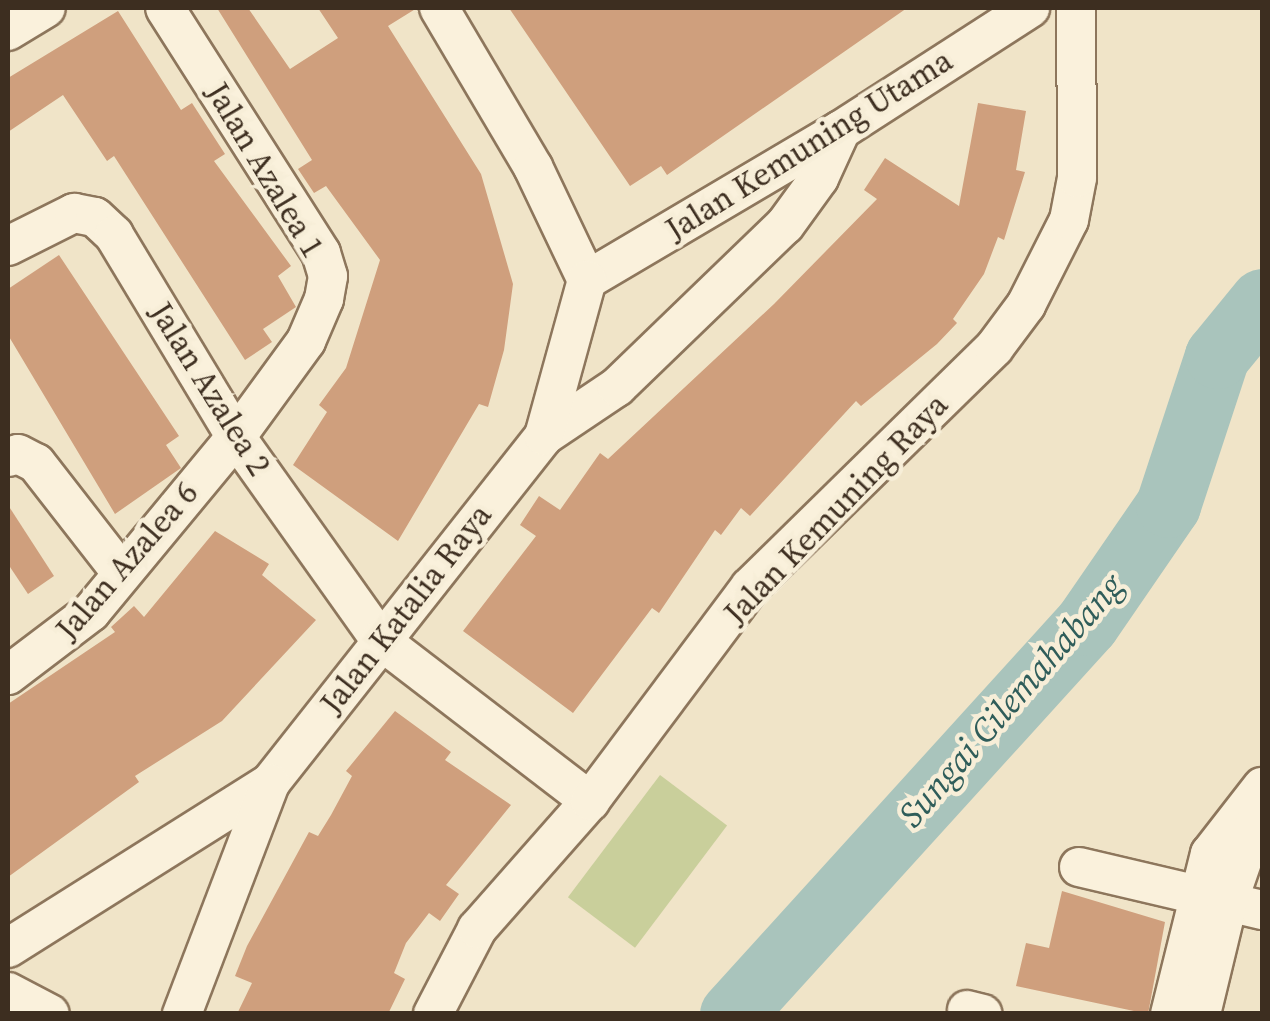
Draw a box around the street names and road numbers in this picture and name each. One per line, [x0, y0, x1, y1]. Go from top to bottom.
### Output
street label: Jalan Kemuning Utama [659, 41, 959, 249]
street label: Jalan Azalea 1 [198, 76, 332, 264]
street label: Jalan Azalea 2 [142, 295, 278, 483]
street label: Jalan Kemuning Raya [716, 386, 956, 632]
street label: Jalan Azalea 6 [48, 474, 206, 648]
street label: Jalan Katalia Raya [312, 497, 500, 721]

